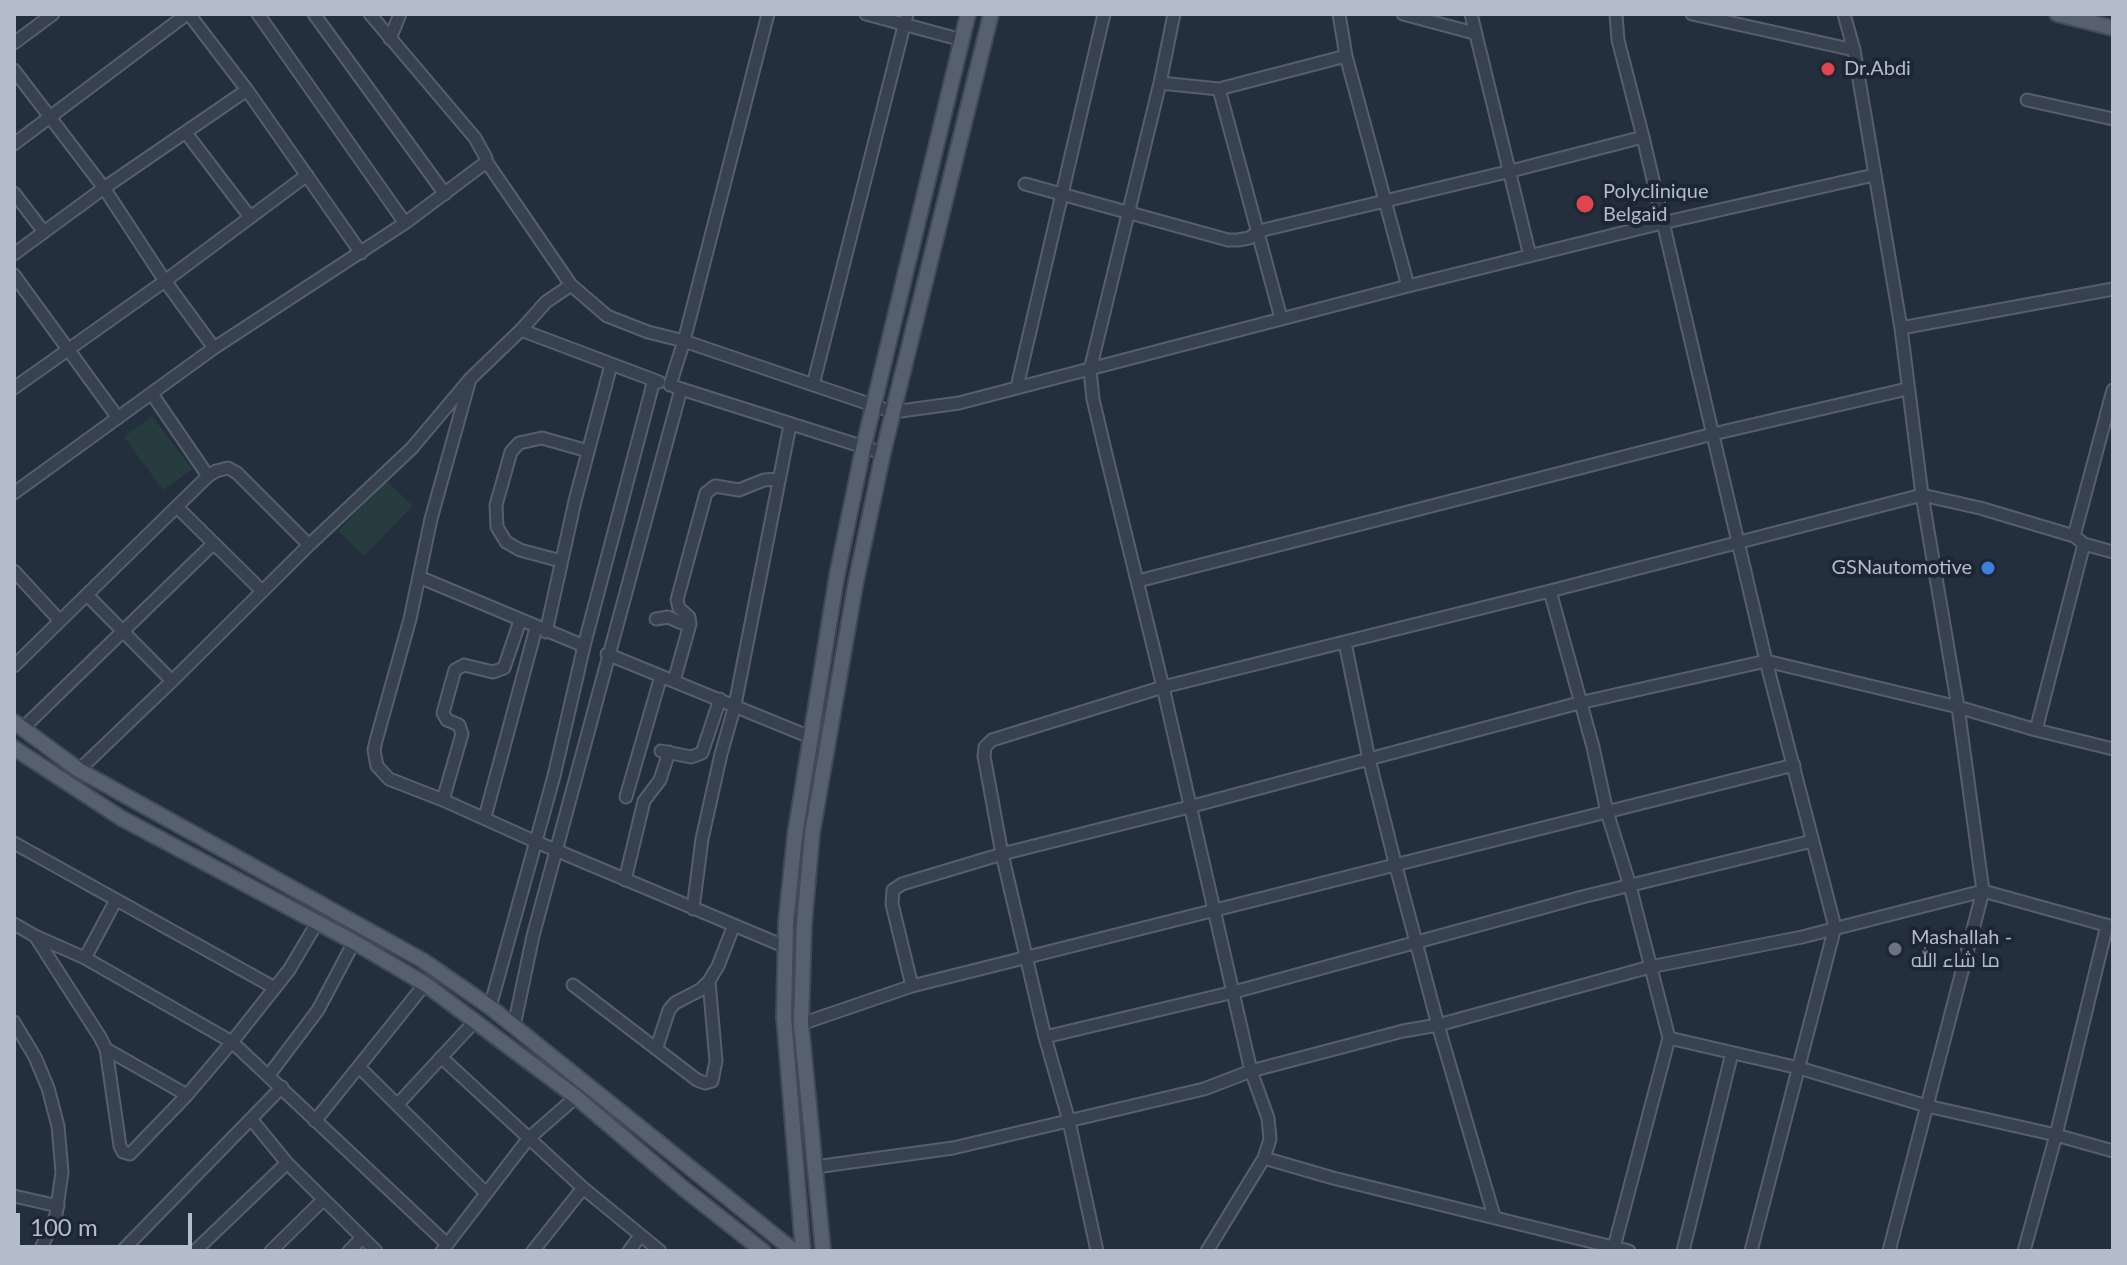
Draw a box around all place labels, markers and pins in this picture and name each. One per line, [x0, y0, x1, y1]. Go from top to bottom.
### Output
place label: Dr.Abdi [1844, 57, 1911, 81]
marker: Dr.Abdi [1819, 60, 1837, 78]
place label: Polyclinique Belgaid [1603, 180, 1709, 227]
marker: Polyclinique Belgaid [1574, 193, 1596, 215]
place label: GSNautomotive [1831, 556, 1972, 580]
marker: GSNautomotive [1979, 559, 1997, 577]
place label: Mashallah - ما شاء الله [1911, 926, 2012, 973]
marker: Mashallah - ما شاء الله [1886, 940, 1904, 958]

